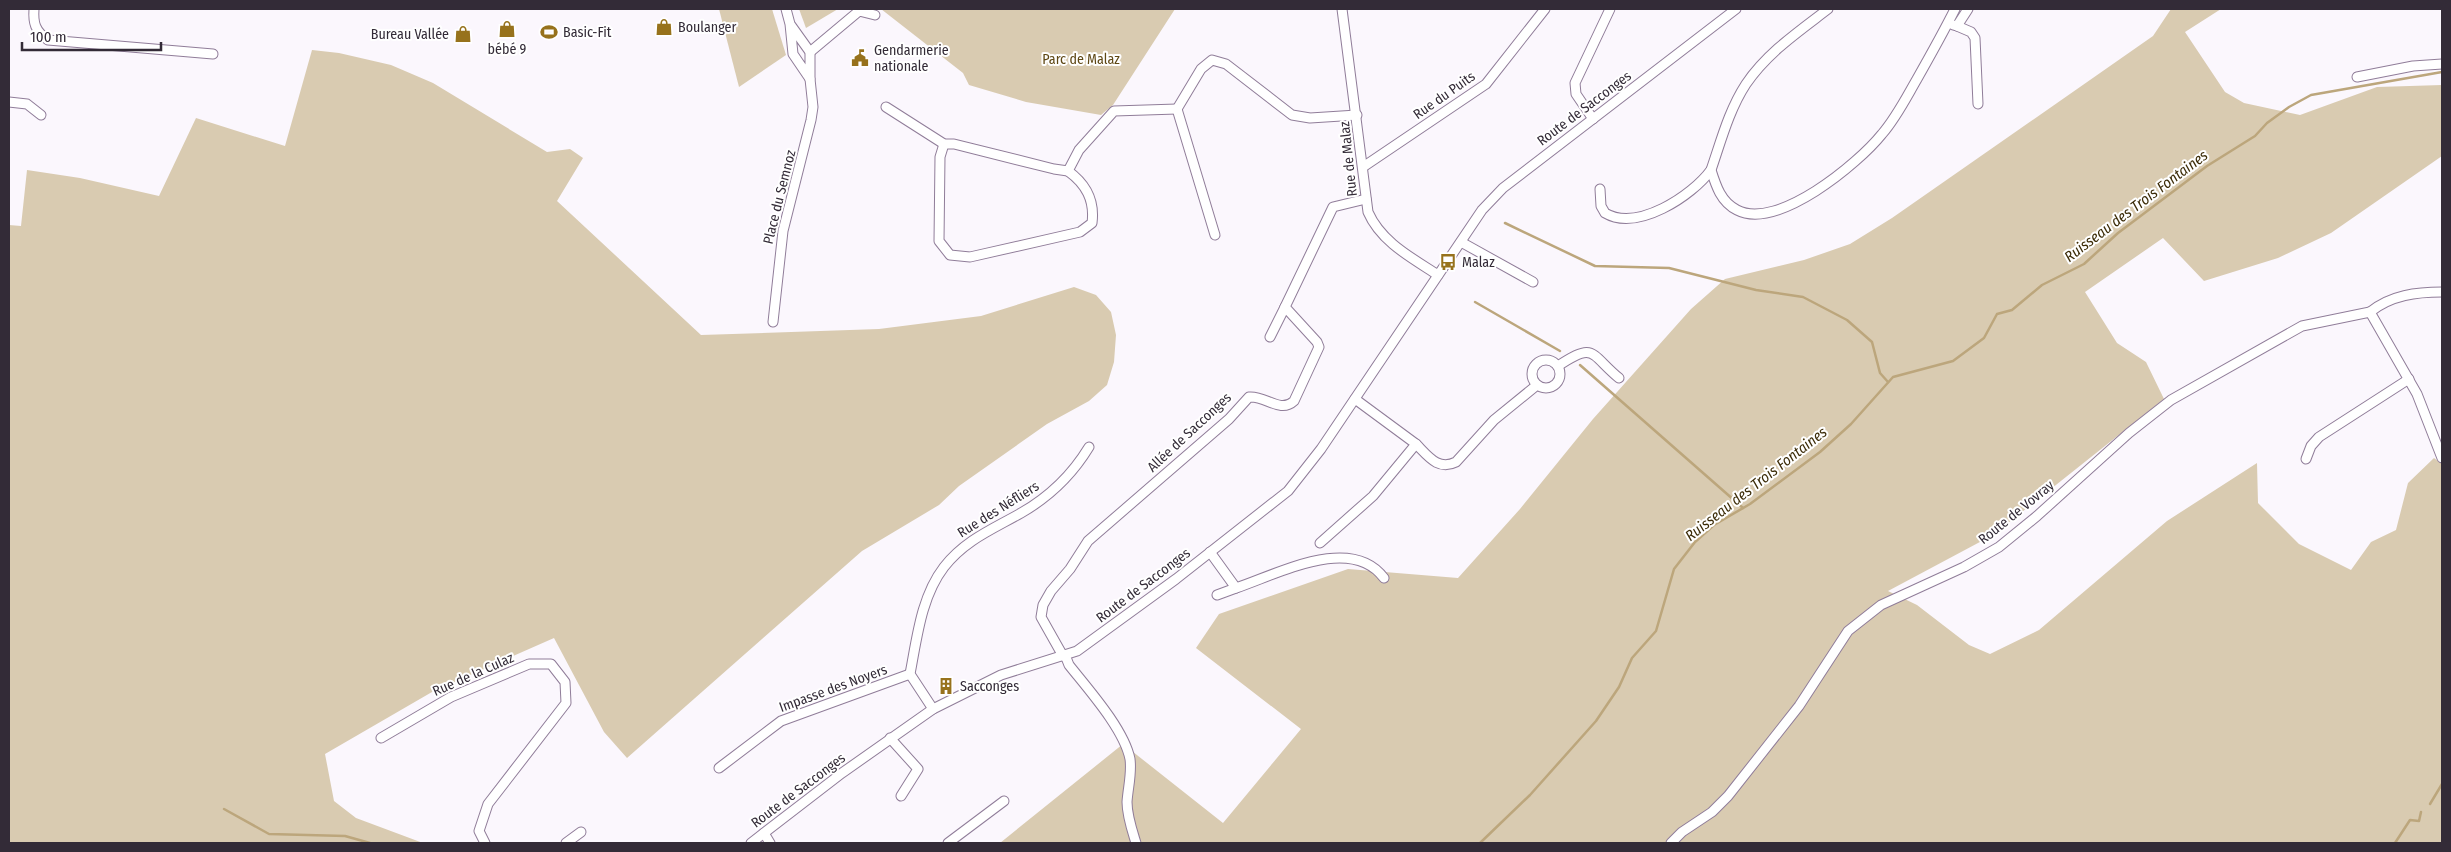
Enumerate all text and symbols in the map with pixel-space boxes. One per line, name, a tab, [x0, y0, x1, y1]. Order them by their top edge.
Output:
shop icon: Boulanger	[654, 17, 674, 37]
shop icon: bébé 9	[497, 19, 517, 39]
place label: Boulanger	[678, 19, 736, 36]
scale bar	[22, 20, 161, 52]
sports icon: Basic-Fit	[539, 22, 559, 42]
shop icon: Bureau Vallée	[453, 24, 473, 44]
place label: Basic-Fit	[563, 24, 612, 41]
place label: Bureau Vallée	[371, 26, 449, 43]
text: 100 m	[30, 28, 67, 46]
place label: bébé 9	[488, 41, 527, 58]
place label: Gendarmerie nationale	[874, 42, 949, 75]
public building icon: Gendarmerie nationale	[850, 48, 870, 68]
park label: Parc de Malaz	[1042, 51, 1120, 68]
street label: Route de Sacconges	[1534, 67, 1635, 149]
street label: Rue du Puits	[1410, 68, 1479, 123]
street label: Rue de Malaz	[1336, 120, 1361, 197]
water label: Ruisseau des Trois Fontaines	[2061, 146, 2212, 266]
street label: Place du Semnoz	[760, 148, 800, 246]
bus stop icon: Malaz	[1438, 252, 1458, 272]
place label: Malaz	[1462, 254, 1495, 271]
street label: Allée de Sacconges	[1144, 389, 1235, 476]
water label: Ruisseau des Trois Fontaines	[1682, 423, 1831, 545]
street label: Route de Vovray	[1975, 476, 2058, 548]
street label: Rue des Néfliers	[954, 478, 1042, 541]
street label: Route de Sacconges	[1093, 544, 1194, 626]
street label: Rue de la Culaz	[430, 649, 517, 700]
street label: Impasse des Noyers	[777, 661, 890, 716]
building icon: Sacconges	[936, 676, 956, 696]
place label: Sacconges	[960, 678, 1019, 695]
street label: Route de Sacconges	[748, 749, 849, 831]

